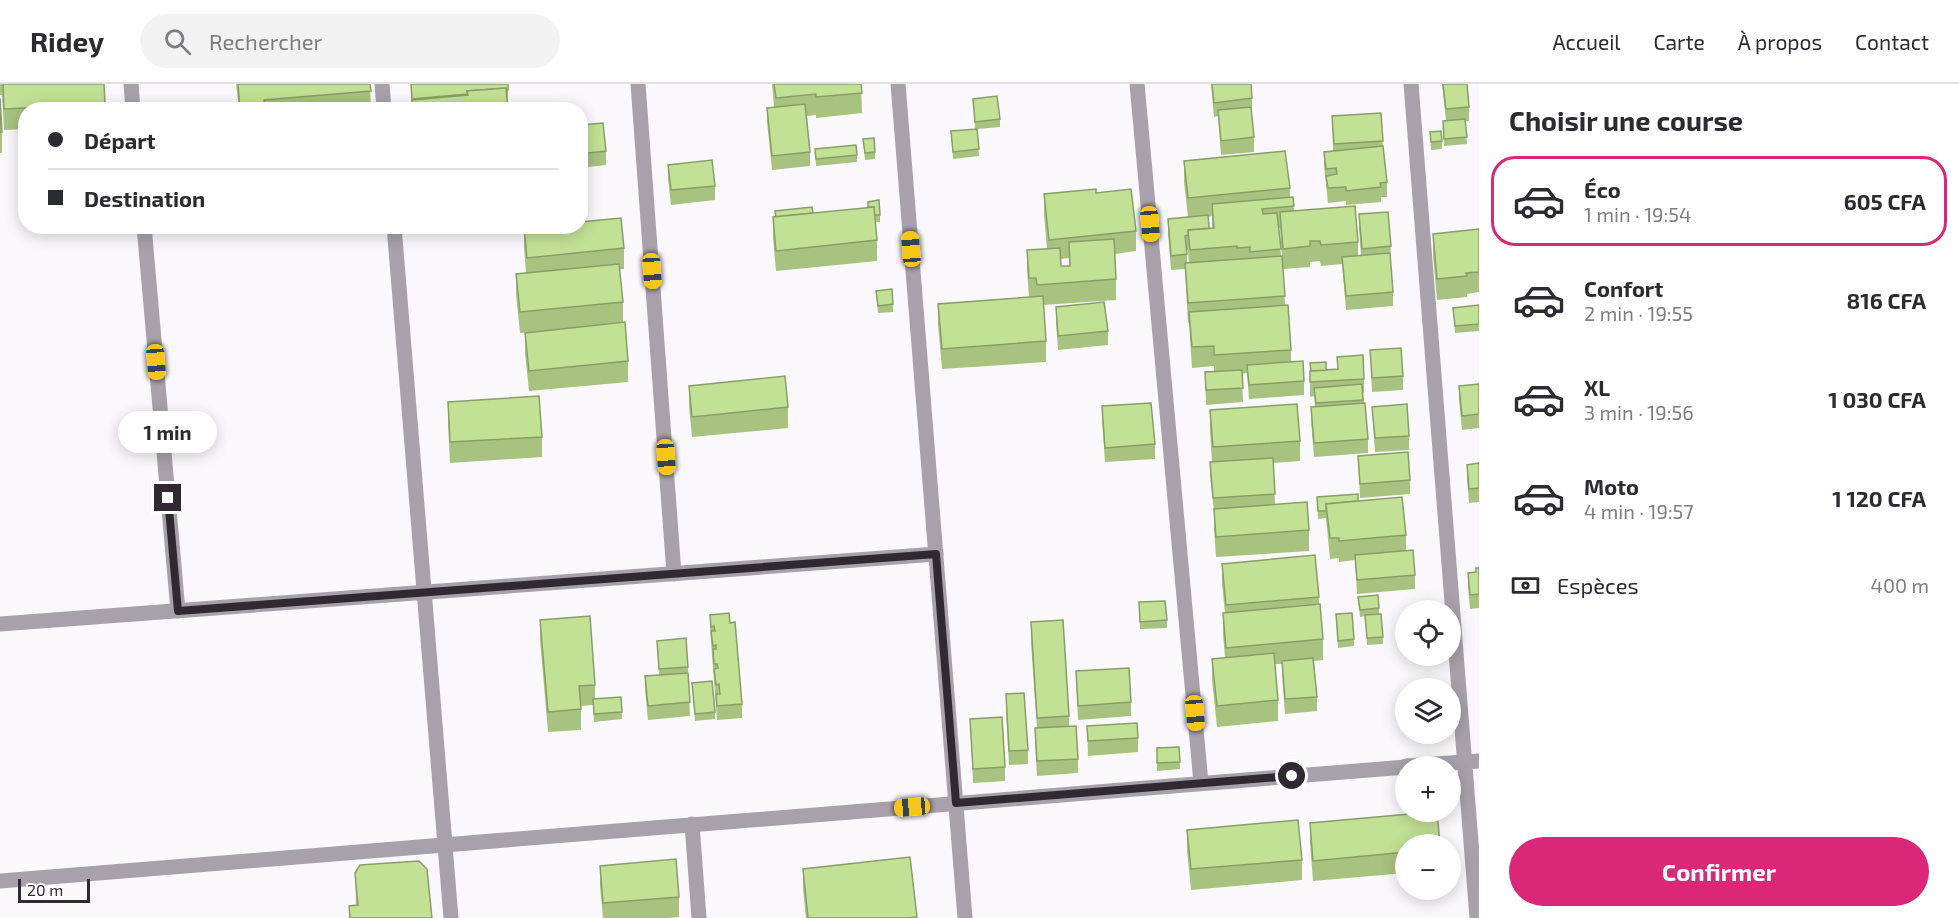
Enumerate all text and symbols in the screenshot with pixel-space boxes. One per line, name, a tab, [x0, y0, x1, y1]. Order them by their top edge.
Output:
search box	[140, 14, 560, 68]
text: Ridey	[30, 24, 104, 58]
icon: search	[161, 25, 194, 58]
text: Rechercher	[209, 28, 322, 54]
text: Accueil	[1552, 29, 1621, 54]
text: Carte	[1654, 29, 1705, 54]
text: À propos	[1738, 29, 1822, 54]
text: Contact	[1855, 29, 1929, 54]
text: Choisir une course	[1509, 104, 1743, 136]
text: Départ	[84, 127, 156, 153]
icon: car	[1512, 174, 1566, 228]
text: Éco	[1584, 176, 1621, 202]
text: Destination	[84, 185, 205, 211]
text: 605 CFA	[1844, 188, 1926, 214]
text: 1 min · 19:54	[1584, 202, 1691, 226]
car	[1139, 205, 1161, 243]
car	[900, 230, 922, 268]
car	[642, 252, 662, 290]
icon: car	[1512, 273, 1566, 327]
text: Confort	[1584, 275, 1663, 301]
text: 816 CFA	[1847, 287, 1926, 313]
text: 2 min · 19:55	[1584, 301, 1693, 325]
car	[145, 343, 167, 381]
icon: car	[1512, 372, 1566, 426]
text: XL	[1584, 374, 1610, 400]
text: 1 030 CFA	[1828, 386, 1926, 412]
text: 3 min · 19:56	[1584, 400, 1694, 424]
callout: 1 min	[118, 411, 218, 453]
text: 1 min	[143, 420, 192, 444]
car	[656, 438, 676, 476]
icon: car	[1512, 471, 1566, 525]
text: Moto	[1584, 473, 1639, 499]
route end	[154, 484, 181, 511]
text: 1 120 CFA	[1832, 485, 1926, 511]
text: 4 min · 19:57	[1584, 499, 1694, 523]
icon: cash	[1509, 569, 1542, 602]
text: Espèces	[1557, 572, 1639, 598]
text: 400 m	[1871, 573, 1929, 597]
map controls	[1395, 600, 1461, 900]
button: locate	[1395, 600, 1461, 666]
button: layers	[1395, 678, 1461, 744]
car	[1184, 694, 1206, 732]
button: +	[1395, 756, 1461, 822]
route start	[1278, 762, 1305, 789]
car	[893, 796, 931, 818]
button: −	[1395, 834, 1461, 900]
button: Confirmer	[1509, 837, 1929, 906]
scale bar	[18, 876, 90, 904]
text: 20 m	[27, 880, 63, 899]

